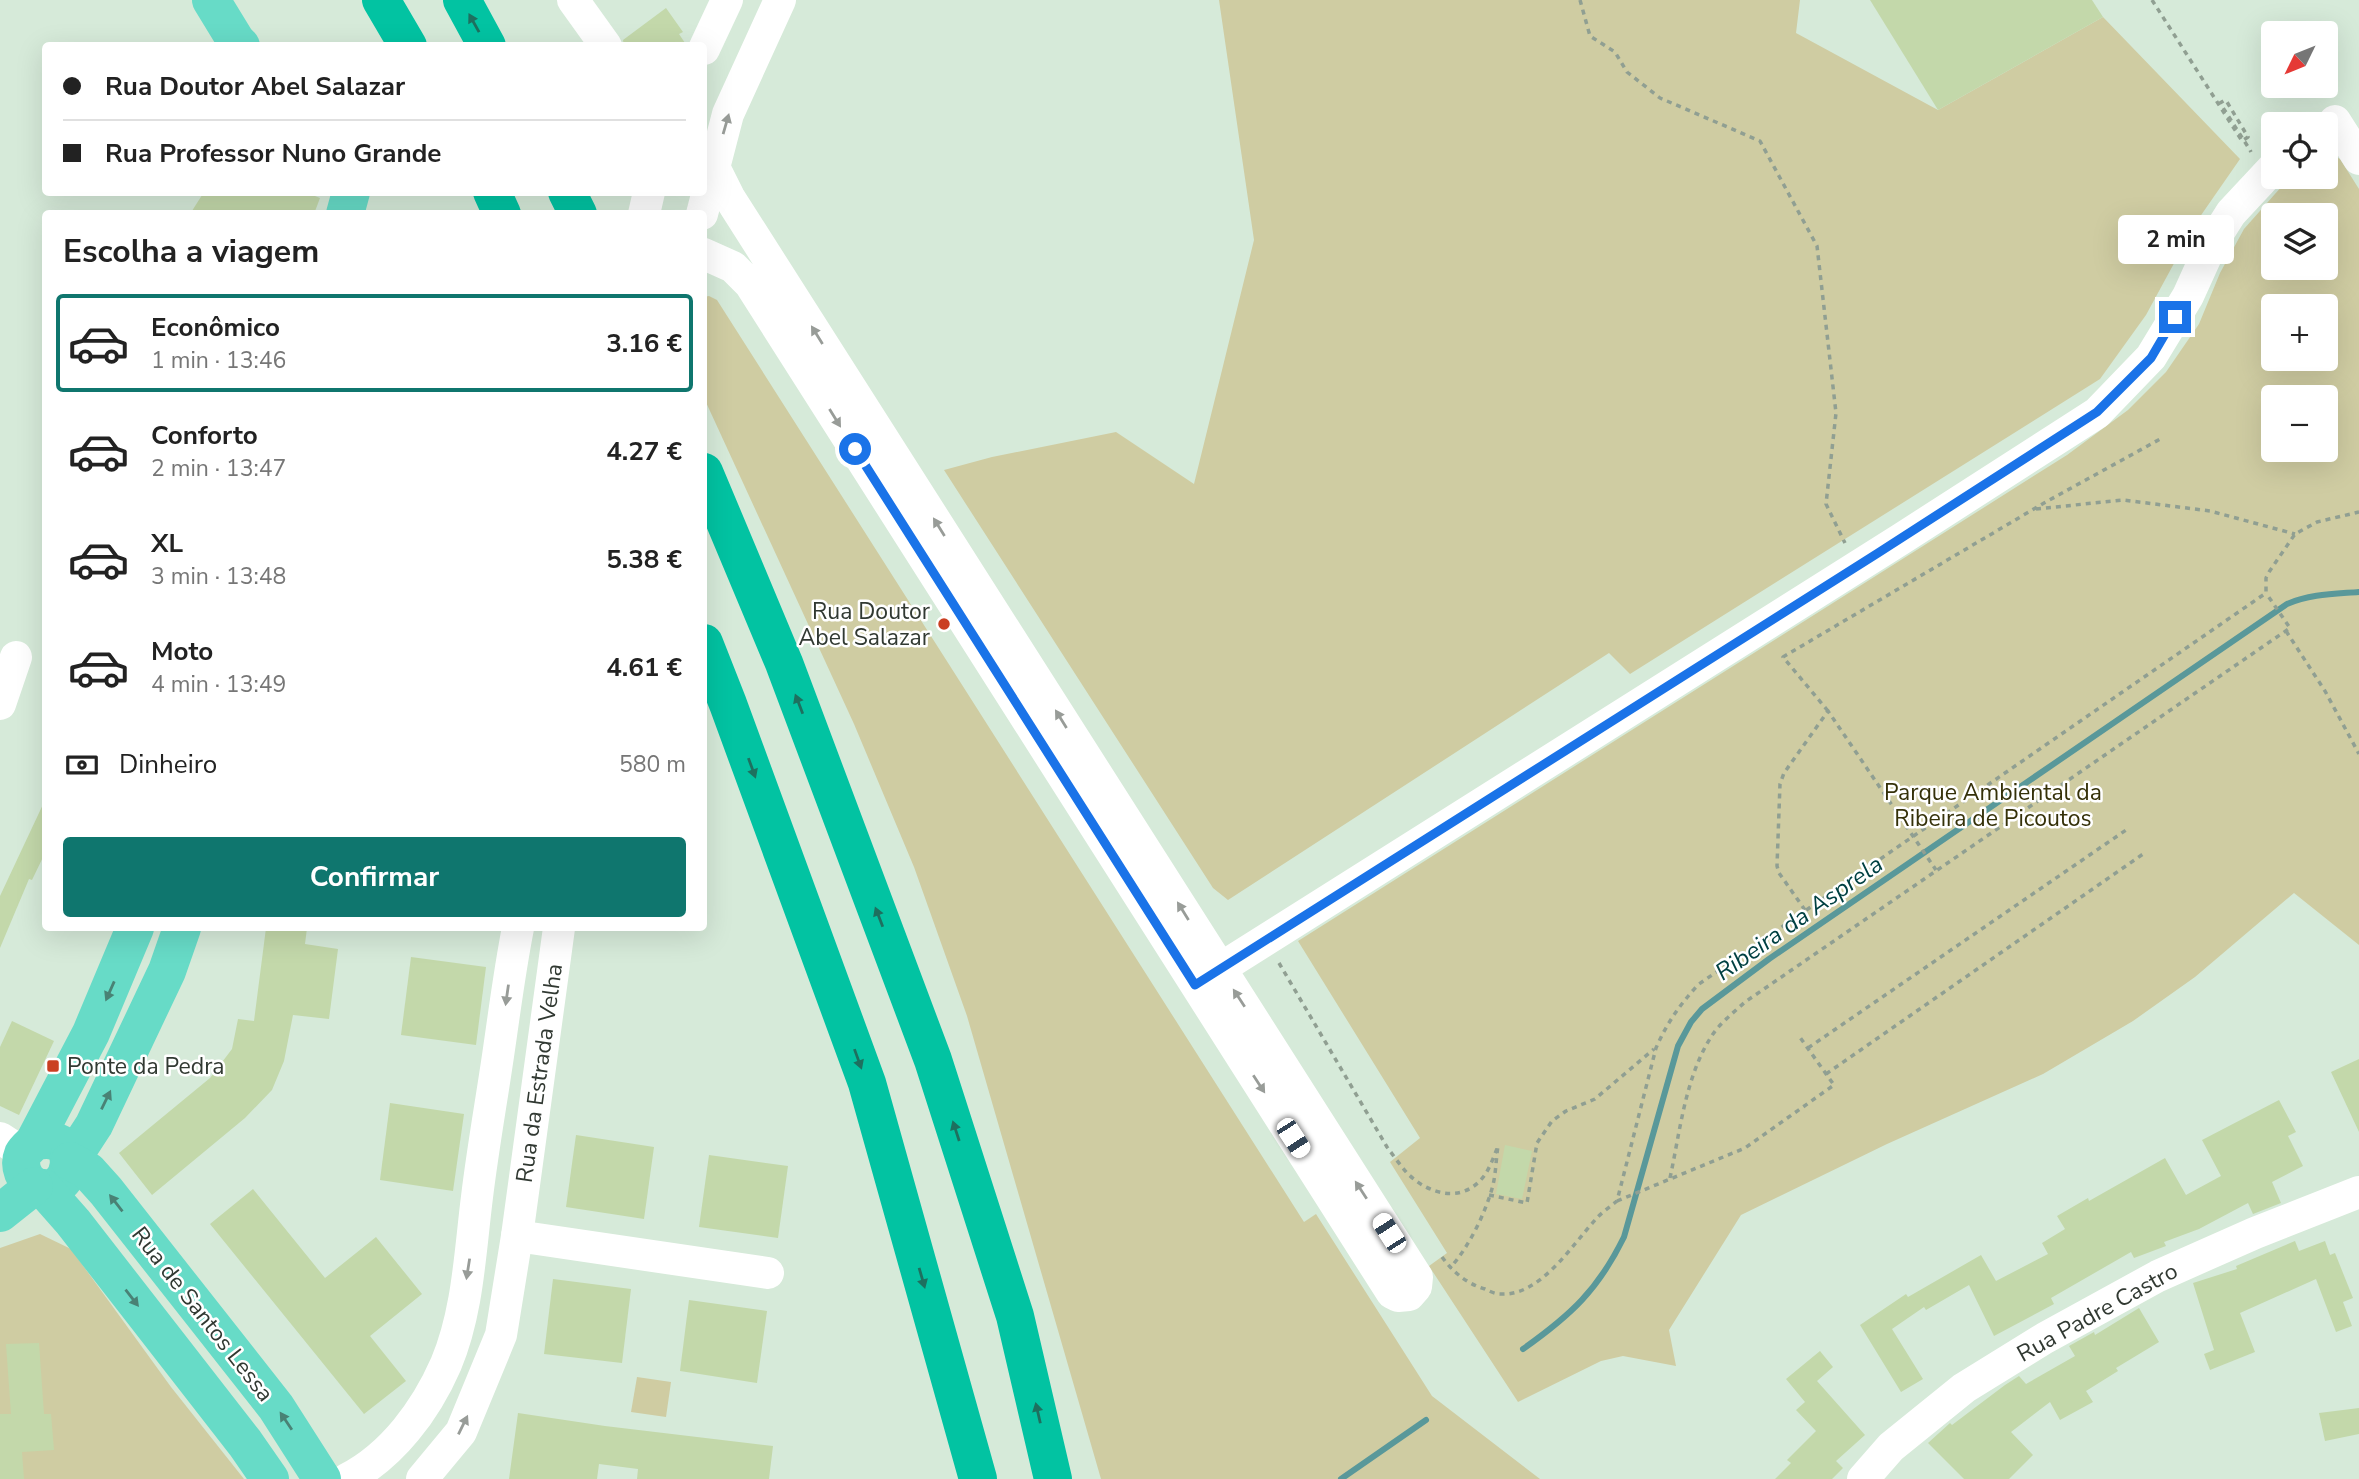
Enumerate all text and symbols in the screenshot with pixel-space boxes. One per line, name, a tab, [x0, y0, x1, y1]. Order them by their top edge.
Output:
one-way arrow	[468, 13, 480, 33]
north arrow	[2261, 21, 2338, 98]
map controls	[2261, 21, 2338, 462]
text: Rua Doutor Abel Salazar	[105, 69, 405, 104]
button: locate	[2261, 112, 2338, 189]
one-way arrow	[721, 113, 731, 134]
text: Rua Professor Nuno Grande	[105, 136, 441, 171]
button: layers	[2261, 203, 2338, 280]
callout: 2 min	[2117, 216, 2233, 264]
text: 2 min	[2146, 224, 2206, 255]
text: Escolha a viagem	[63, 230, 319, 273]
button: +	[2261, 294, 2338, 371]
route end	[2159, 301, 2191, 333]
text: Econômico	[151, 310, 280, 345]
icon: car	[67, 312, 130, 375]
one-way arrow	[811, 325, 824, 345]
text: 3.16 €	[606, 326, 682, 361]
text: 1 min · 13:46	[151, 345, 286, 376]
button: −	[2261, 385, 2338, 462]
one-way arrow	[829, 409, 842, 428]
text: Conforto	[151, 418, 258, 453]
icon: car	[67, 420, 130, 483]
route start	[839, 433, 871, 465]
text: 4.27 €	[606, 434, 682, 469]
text: 2 min · 13:47	[151, 453, 286, 484]
one-way arrow	[933, 517, 946, 537]
text: XL	[151, 526, 183, 561]
icon: car	[67, 528, 130, 591]
text: 5.38 €	[606, 542, 682, 577]
text: 3 min · 13:48	[151, 561, 286, 592]
place label: Rua Doutor Abel Salazar	[799, 596, 931, 653]
marker: Rua Doutor Abel Salazar	[936, 616, 952, 632]
text: Moto	[151, 634, 213, 669]
icon: car	[67, 636, 130, 699]
text: 4.61 €	[606, 650, 682, 685]
text: 4 min · 13:49	[151, 669, 286, 700]
one-way arrow	[793, 693, 804, 714]
one-way arrow	[1055, 709, 1068, 729]
icon: cash	[63, 746, 101, 784]
text: Dinheiro	[119, 747, 217, 782]
text: 580 m	[619, 749, 686, 780]
one-way arrow	[747, 757, 758, 778]
park label: Parque Ambiental da Ribeira de Picoutos	[1884, 777, 2102, 834]
button: Confirmar	[63, 837, 686, 917]
water label: Ribeira da Asprela	[1709, 848, 1889, 988]
one-way arrow	[1177, 901, 1190, 921]
one-way arrow	[874, 906, 885, 927]
street label: Rua da Estrada Velha	[509, 962, 570, 1185]
one-way arrow	[104, 981, 116, 1001]
one-way arrow	[501, 984, 512, 1006]
one-way arrow	[1233, 989, 1246, 1008]
one-way arrow	[853, 1049, 864, 1070]
place label: Ponte da Pedra	[67, 1051, 225, 1082]
marker: Ponte da Pedra	[45, 1058, 61, 1074]
one-way arrow	[1252, 1074, 1265, 1093]
one-way arrow	[100, 1090, 111, 1110]
car	[1273, 1115, 1314, 1161]
one-way arrow	[951, 1120, 961, 1141]
one-way arrow	[1355, 1180, 1368, 1200]
one-way arrow	[108, 1195, 123, 1213]
car	[1369, 1210, 1410, 1256]
street label: Rua de Santos Lessa	[125, 1220, 281, 1408]
street label: Rua Padre Castro	[2011, 1255, 2183, 1369]
one-way arrow	[462, 1258, 473, 1280]
one-way arrow	[917, 1267, 927, 1288]
one-way arrow	[125, 1288, 140, 1306]
one-way arrow	[1032, 1401, 1043, 1423]
one-way arrow	[279, 1412, 293, 1430]
one-way arrow	[457, 1415, 469, 1435]

